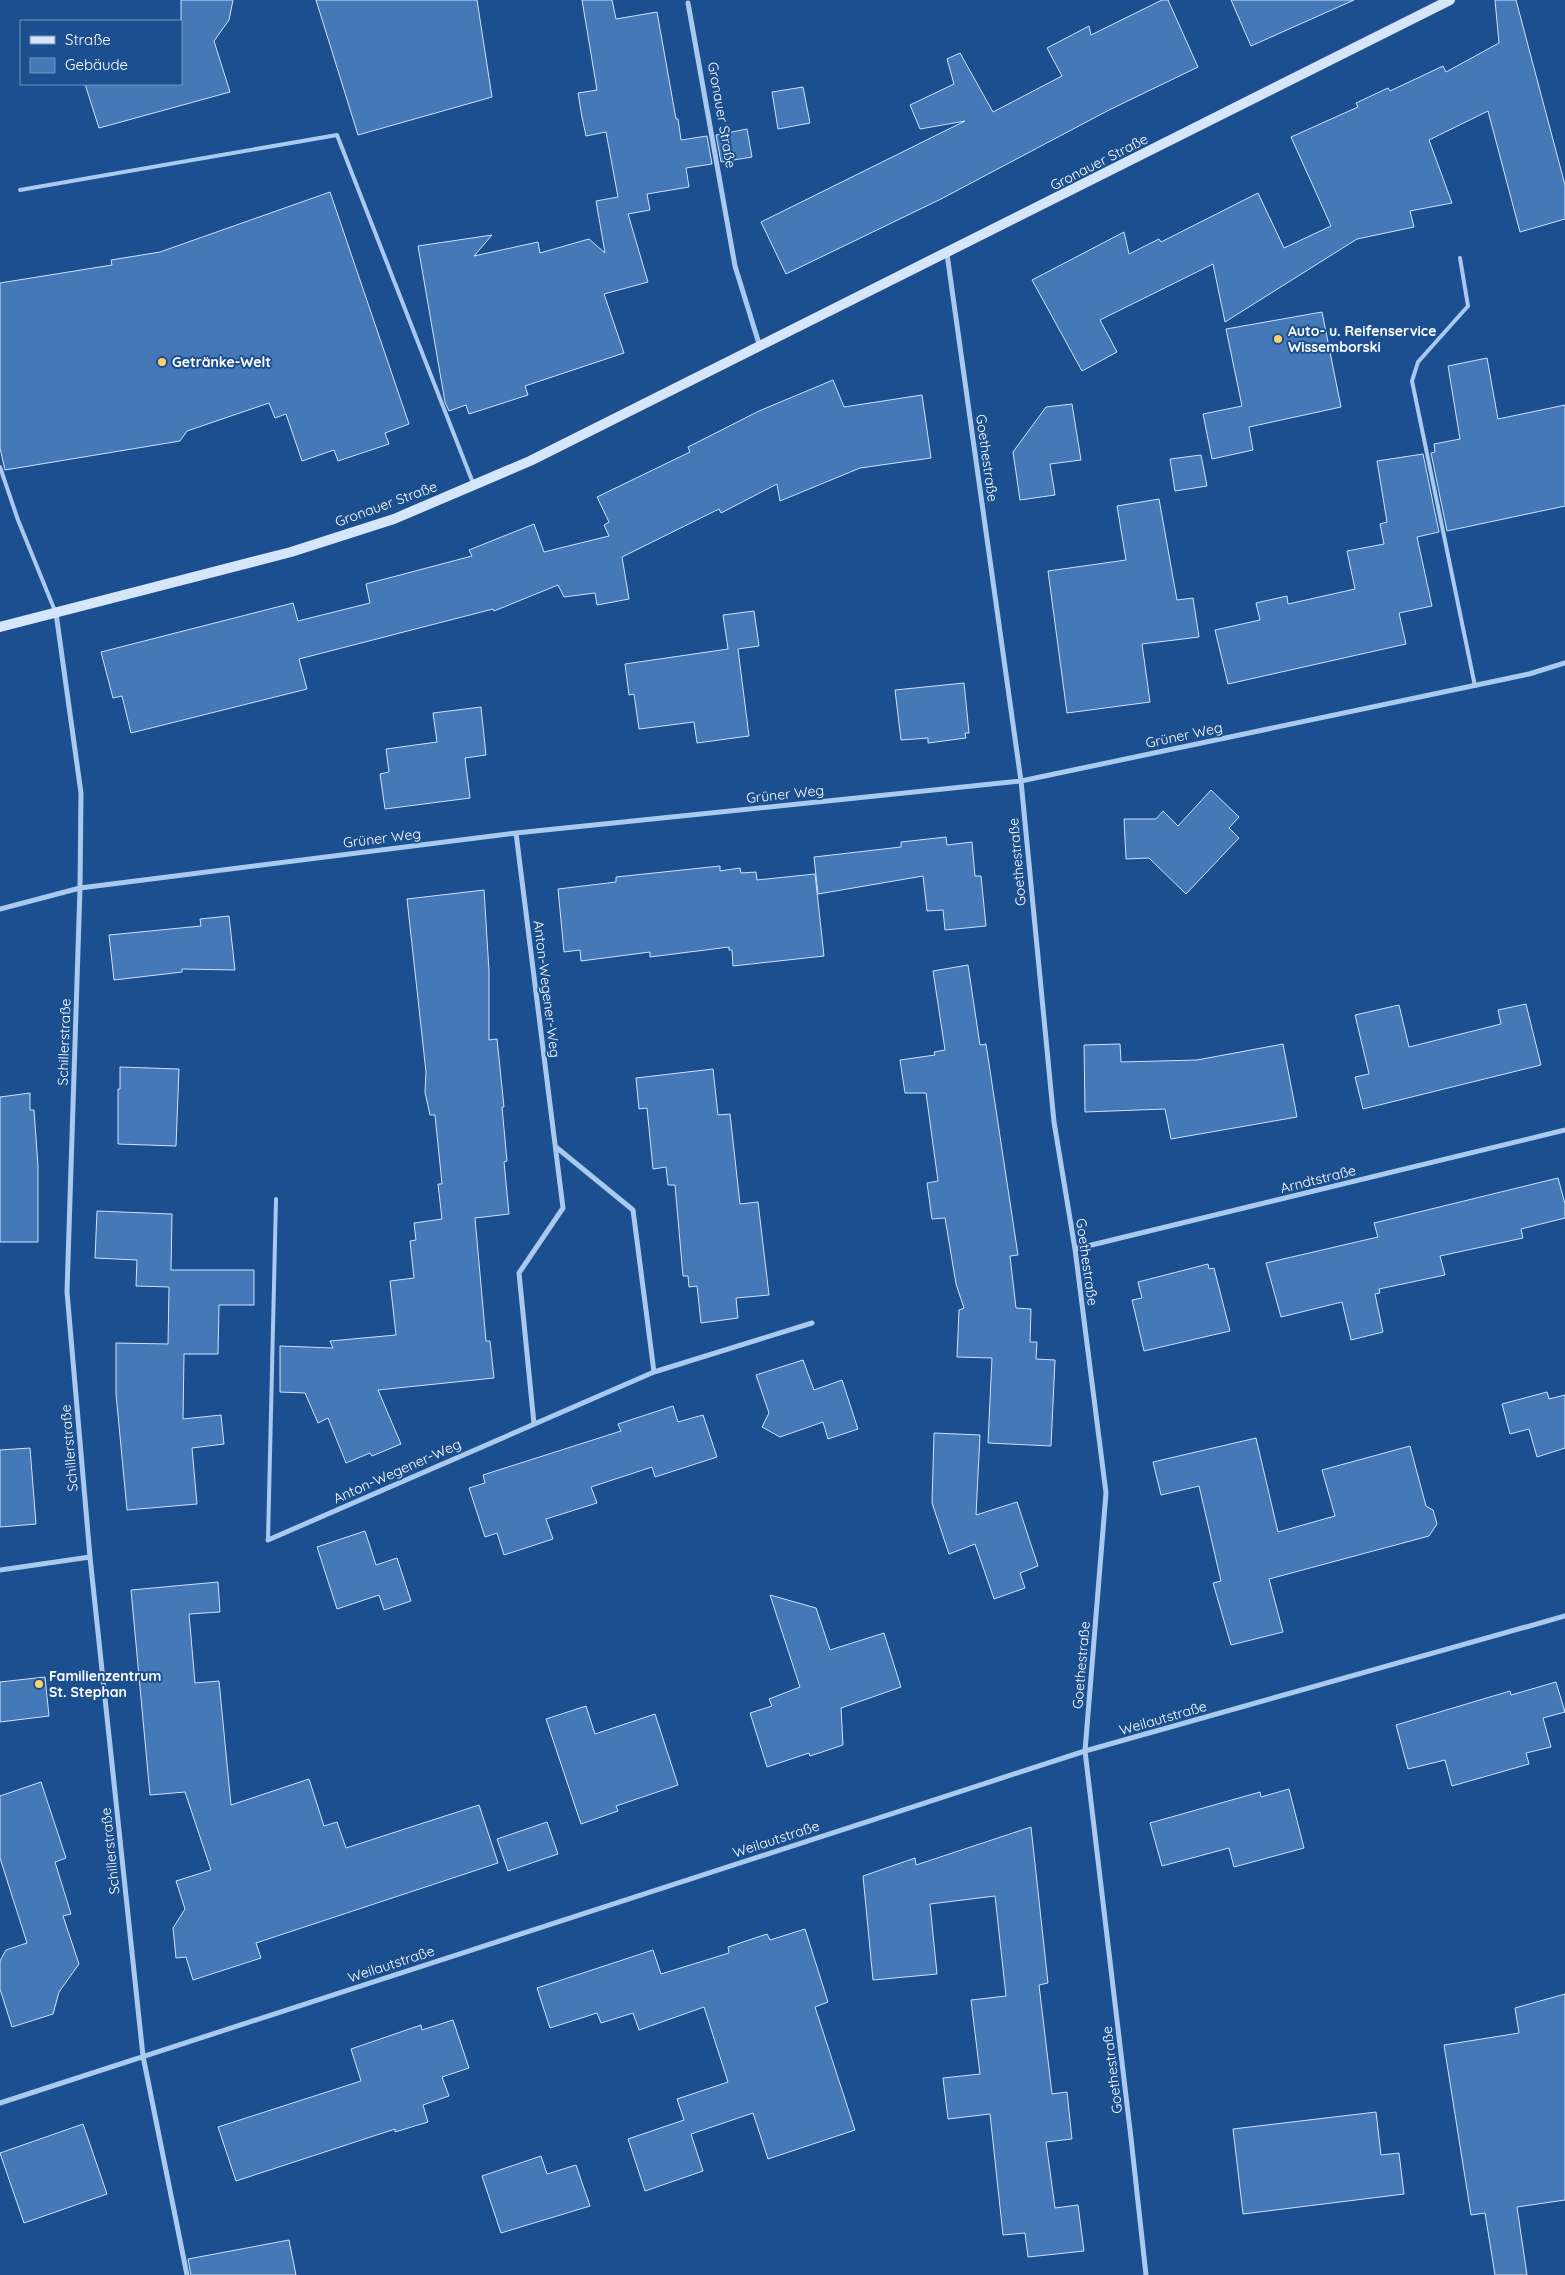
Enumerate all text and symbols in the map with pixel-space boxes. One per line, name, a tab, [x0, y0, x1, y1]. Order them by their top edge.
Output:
legend	[20, 20, 182, 85]
text: Straße	[65, 30, 111, 49]
text: Gebäude	[65, 55, 128, 74]
street label: Gronauer Straße	[704, 60, 740, 170]
street label: Gronauer Straße	[1047, 130, 1151, 194]
place label: Auto- u. Reifenservice Wissemborski	[1288, 322, 1436, 356]
marker: Auto- u. Reifenservice Wissemborski	[1272, 333, 1284, 345]
place label: Getränke-Welt	[172, 353, 271, 371]
marker: Getränke-Welt	[156, 356, 168, 368]
street label: Goethestraße	[972, 413, 1002, 503]
street label: Gronauer Straße	[332, 477, 440, 531]
street label: Grüner Weg	[1144, 718, 1224, 752]
street label: Grüner Weg	[745, 781, 825, 807]
street label: Goethestraße	[1004, 817, 1030, 907]
street label: Grüner Weg	[342, 824, 422, 852]
street label: Anton-Wegener-Weg	[530, 919, 564, 1059]
street label: Schillerstraße	[53, 998, 75, 1086]
street label: Arndtstraße	[1278, 1161, 1358, 1197]
street label: Goethestraße	[1072, 1217, 1102, 1307]
street label: Schillerstraße	[56, 1404, 82, 1492]
street label: Anton-Wegener-Weg	[330, 1435, 464, 1507]
street label: Goethestraße	[1068, 1620, 1094, 1710]
place label: Familienzentrum St. Stephan	[49, 1667, 161, 1701]
marker: Familienzentrum St. Stephan	[33, 1678, 45, 1690]
street label: Weilautstraße	[1117, 1697, 1209, 1739]
street label: Schillerstraße	[96, 1807, 124, 1895]
street label: Weilautstraße	[730, 1816, 822, 1861]
street label: Weilautstraße	[345, 1941, 437, 1986]
street label: Goethestraße	[1098, 2025, 1126, 2115]

